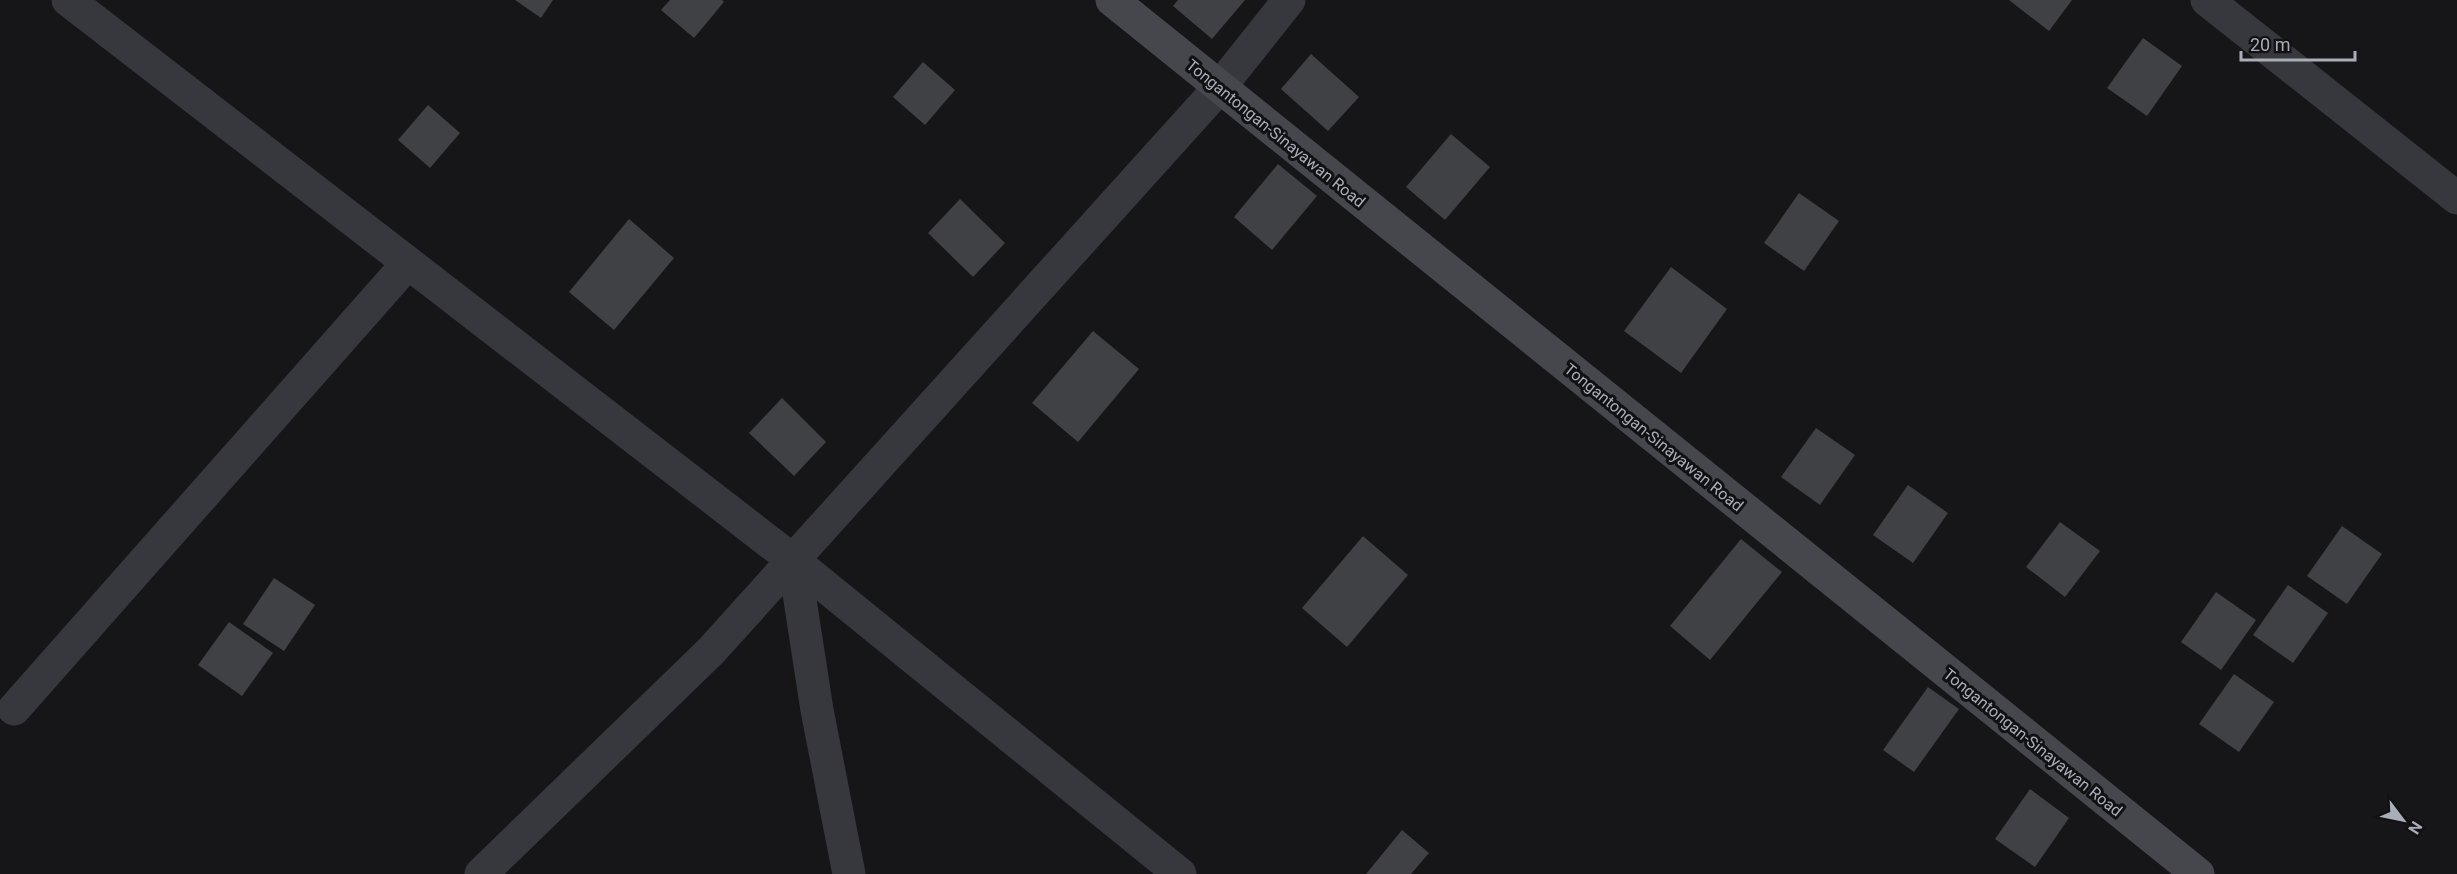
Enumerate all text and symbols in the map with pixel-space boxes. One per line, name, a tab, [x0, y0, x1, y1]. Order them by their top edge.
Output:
scale bar	[2241, 24, 2355, 62]
text: 20 m	[2250, 34, 2290, 55]
street label: Tongantongan-Sinayawan Road	[1182, 55, 1369, 211]
street label: Tongantongan-Sinayawan Road	[1560, 359, 1747, 515]
street label: Tongantongan-Sinayawan Road	[1939, 664, 2126, 820]
north arrow	[2373, 790, 2433, 850]
text: N	[2404, 818, 2426, 838]

